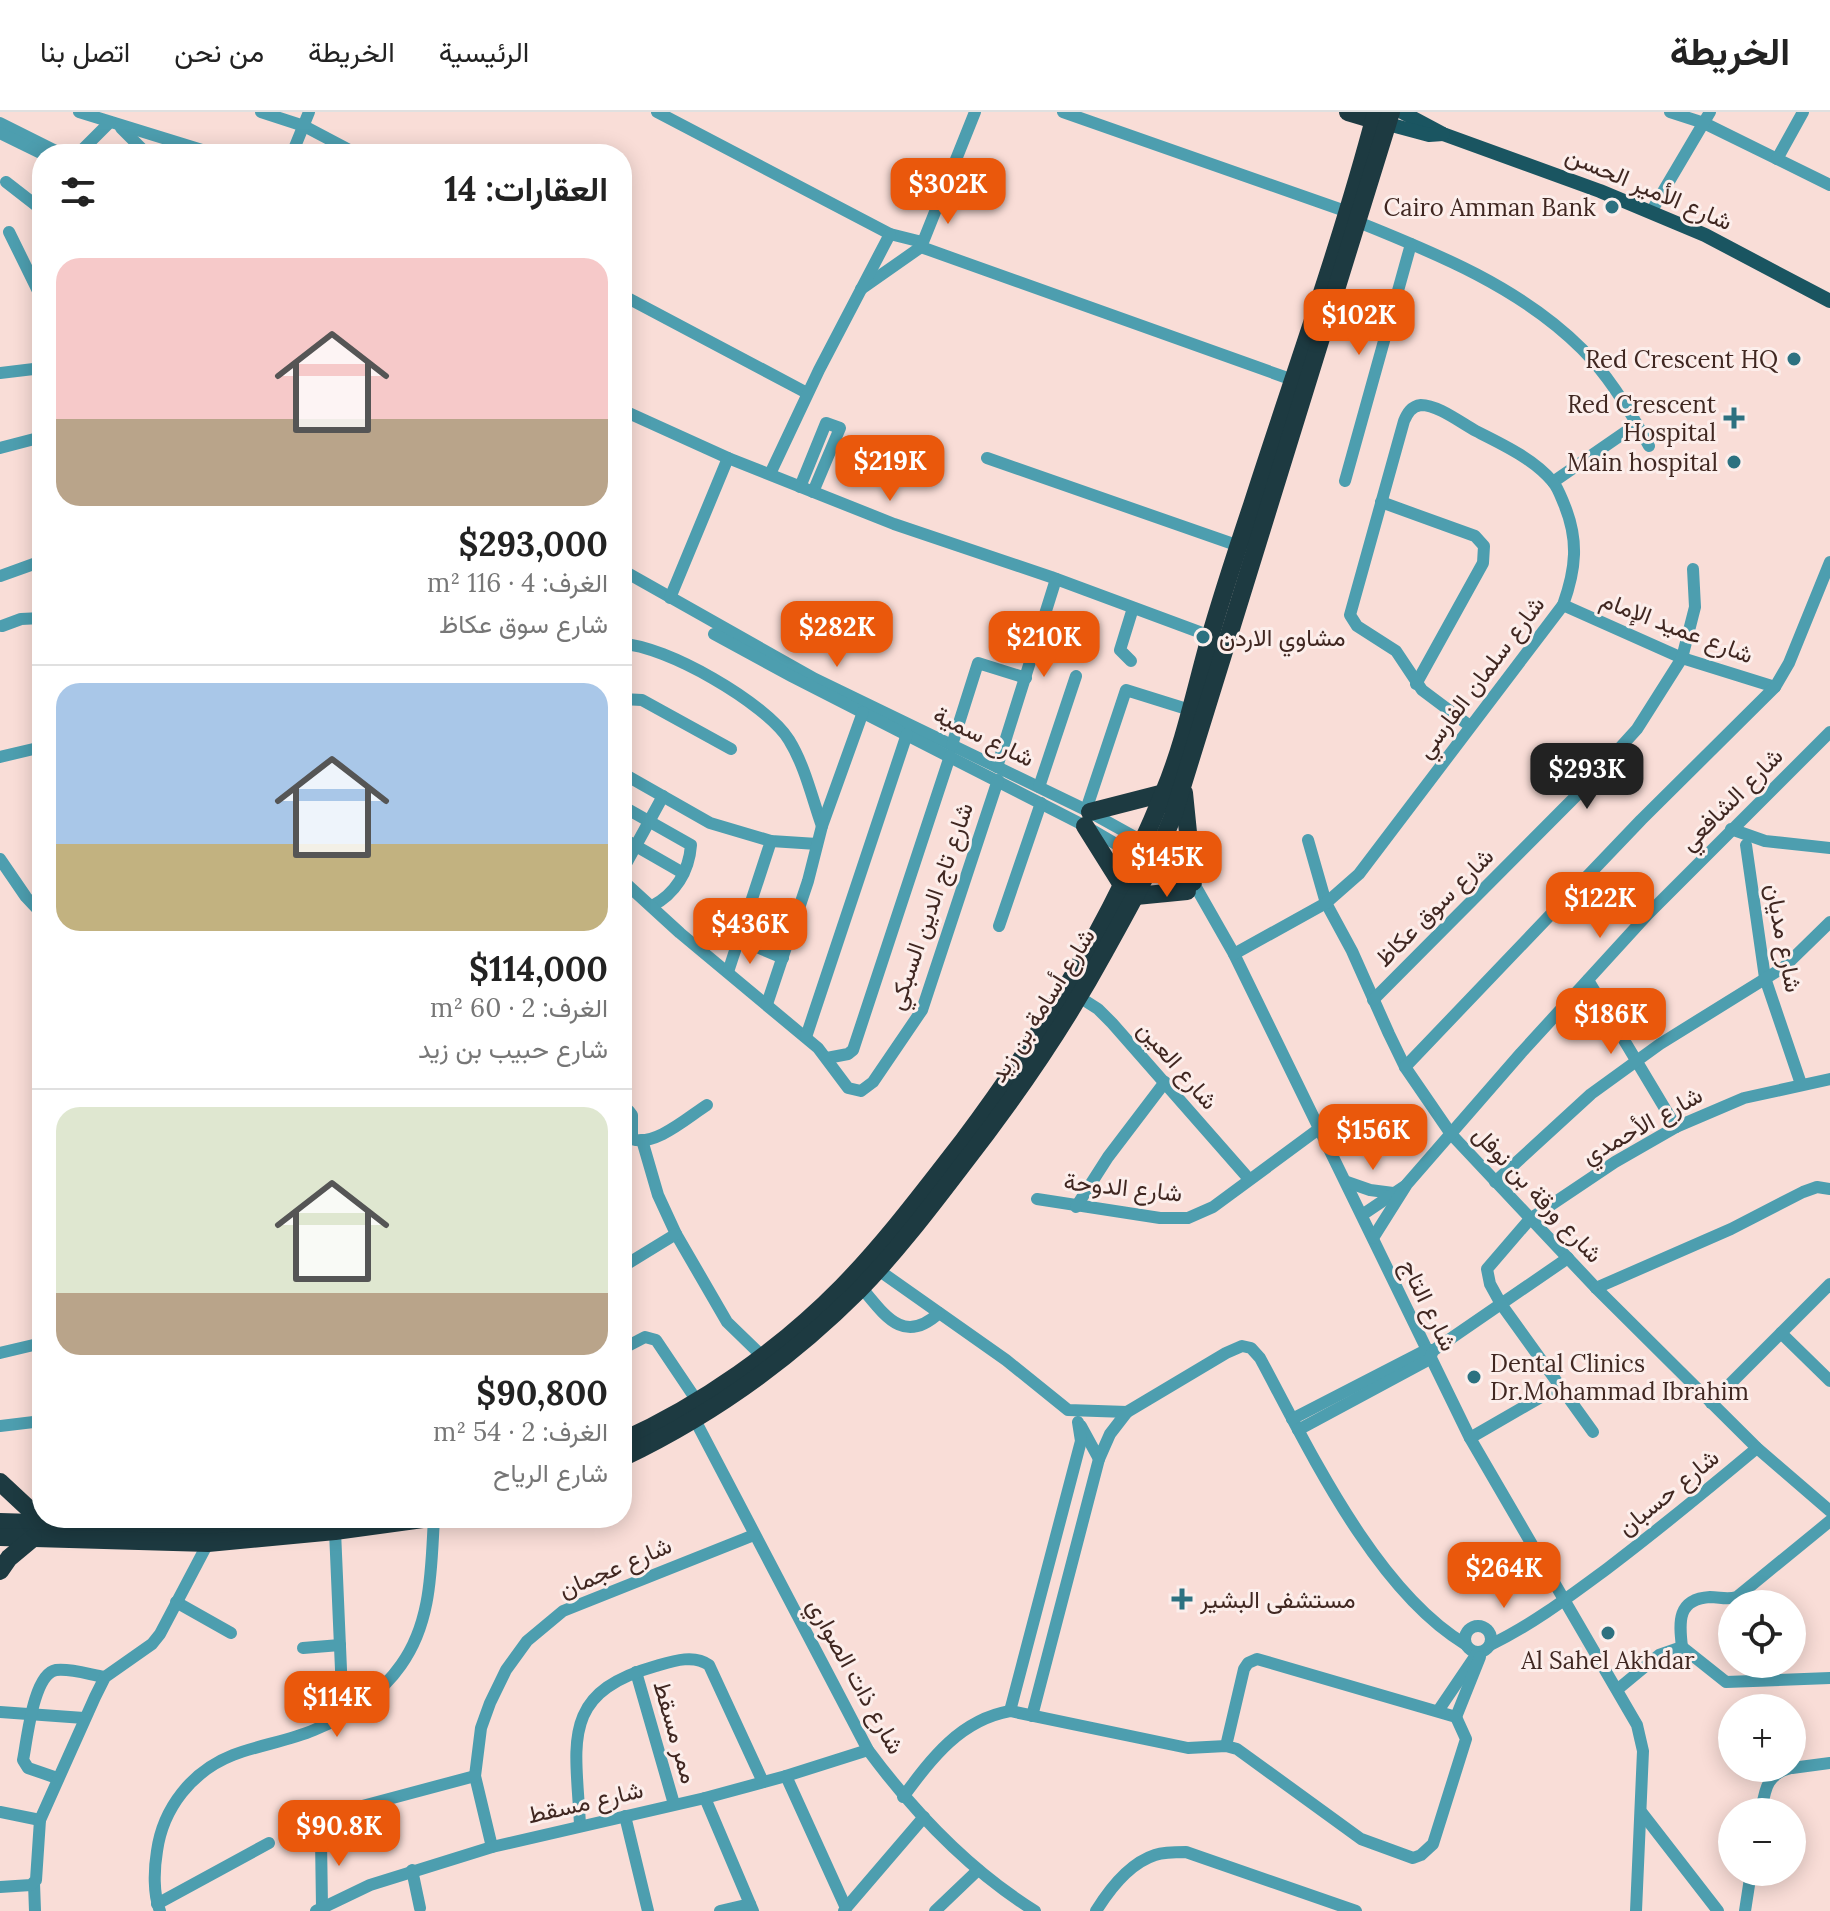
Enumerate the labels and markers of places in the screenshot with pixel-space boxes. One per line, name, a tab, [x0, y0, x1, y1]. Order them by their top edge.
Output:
pin: $302K	[892, 158, 1004, 226]
place label: Cairo Amman Bank	[1384, 192, 1596, 223]
marker: Cairo Amman Bank	[1603, 198, 1621, 216]
pin: $102K	[1303, 289, 1415, 357]
place label: Red Crescent HQ	[1585, 344, 1778, 375]
marker: Red Crescent HQ	[1785, 350, 1803, 368]
place label: Red Crescent Hospital	[1567, 389, 1717, 448]
marker: Red Crescent Hospital	[1723, 407, 1745, 429]
pin: $219K	[834, 435, 946, 503]
place label: Main hospital	[1567, 447, 1718, 478]
marker: Main hospital	[1725, 453, 1743, 471]
pin: $282K	[781, 601, 893, 669]
pin: $210K	[988, 611, 1100, 679]
place label: مشاوي الاردن	[1219, 622, 1346, 657]
marker: مشاوي الاردن	[1194, 628, 1212, 646]
pin: $293K	[1531, 743, 1643, 811]
pin: $145K	[1111, 831, 1223, 899]
pin: $122K	[1544, 872, 1656, 940]
pin: $436K	[694, 898, 806, 966]
pin: $186K	[1555, 988, 1667, 1056]
pin: $156K	[1317, 1104, 1429, 1172]
place label: Dental Clinics Dr.Mohammad Ibrahim	[1490, 1348, 1749, 1407]
marker: Dental Clinics Dr.Mohammad Ibrahim	[1465, 1368, 1483, 1386]
pin: $264K	[1448, 1542, 1560, 1610]
place label: مستشفى البشير	[1199, 1584, 1356, 1615]
marker: مستشفى البشير	[1171, 1588, 1193, 1610]
marker: Al Sahel Akhdar	[1599, 1624, 1617, 1642]
place label: Al Sahel Akhdar	[1520, 1645, 1695, 1676]
pin: $114K	[281, 1671, 393, 1739]
pin: $90.8K	[274, 1800, 404, 1868]

